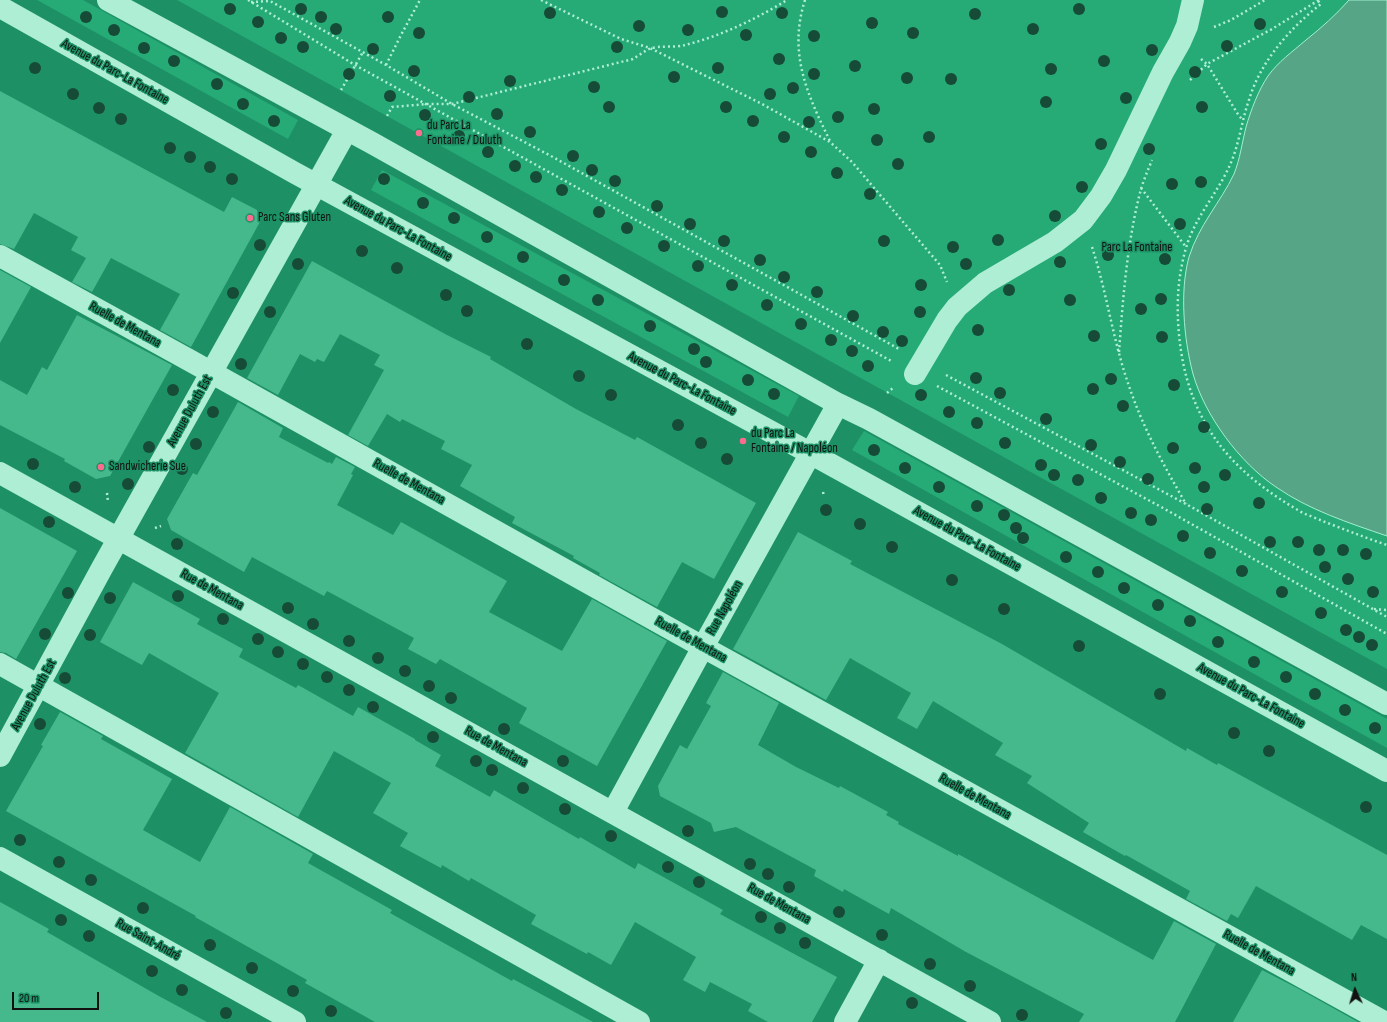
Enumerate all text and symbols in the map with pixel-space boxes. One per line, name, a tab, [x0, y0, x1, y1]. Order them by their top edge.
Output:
street label: Avenue du Parc-La Fontaine	[59, 36, 171, 108]
place label: du Parc La Fontaine / Duluth	[427, 118, 502, 149]
marker: du Parc La Fontaine / Duluth	[414, 128, 424, 138]
street label: Avenue du Parc-La Fontaine	[342, 193, 454, 265]
place label: Parc Sans Gluten	[258, 210, 331, 226]
marker: Parc Sans Gluten	[245, 213, 255, 223]
park label: Parc La Fontaine	[1102, 240, 1172, 256]
street label: Ruelle de Mentana	[86, 299, 164, 351]
street label: Avenue du Parc-La Fontaine	[625, 349, 739, 419]
street label: Avenue Duluth Est	[164, 373, 216, 449]
place label: du Parc La Fontaine / Napoléon	[751, 426, 838, 457]
marker: du Parc La Fontaine / Napoléon	[738, 436, 748, 446]
street label: Ruelle de Mentana	[370, 456, 448, 508]
place label: Sandwicherie Sue	[109, 459, 186, 475]
marker: Sandwicherie Sue	[96, 462, 106, 472]
street label: Avenue du Parc-La Fontaine	[911, 503, 1023, 575]
street label: Rue de Mentana	[178, 566, 246, 614]
street label: Rue Napoléon	[704, 578, 746, 638]
street label: Ruelle de Mentana	[652, 614, 730, 666]
street label: Avenue Duluth Est	[8, 657, 60, 733]
street label: Avenue du Parc-La Fontaine	[1195, 660, 1307, 732]
street label: Rue de Mentana	[462, 723, 530, 771]
street label: Ruelle de Mentana	[936, 771, 1014, 823]
street label: Rue de Mentana	[745, 880, 813, 928]
street label: Rue Saint-André	[113, 916, 183, 964]
street label: Ruelle de Mentana	[1220, 927, 1298, 979]
north arrow	[1335, 970, 1375, 1010]
text: N	[1351, 971, 1358, 984]
scale bar	[14, 984, 101, 1010]
text: 20 m	[19, 991, 39, 1006]

